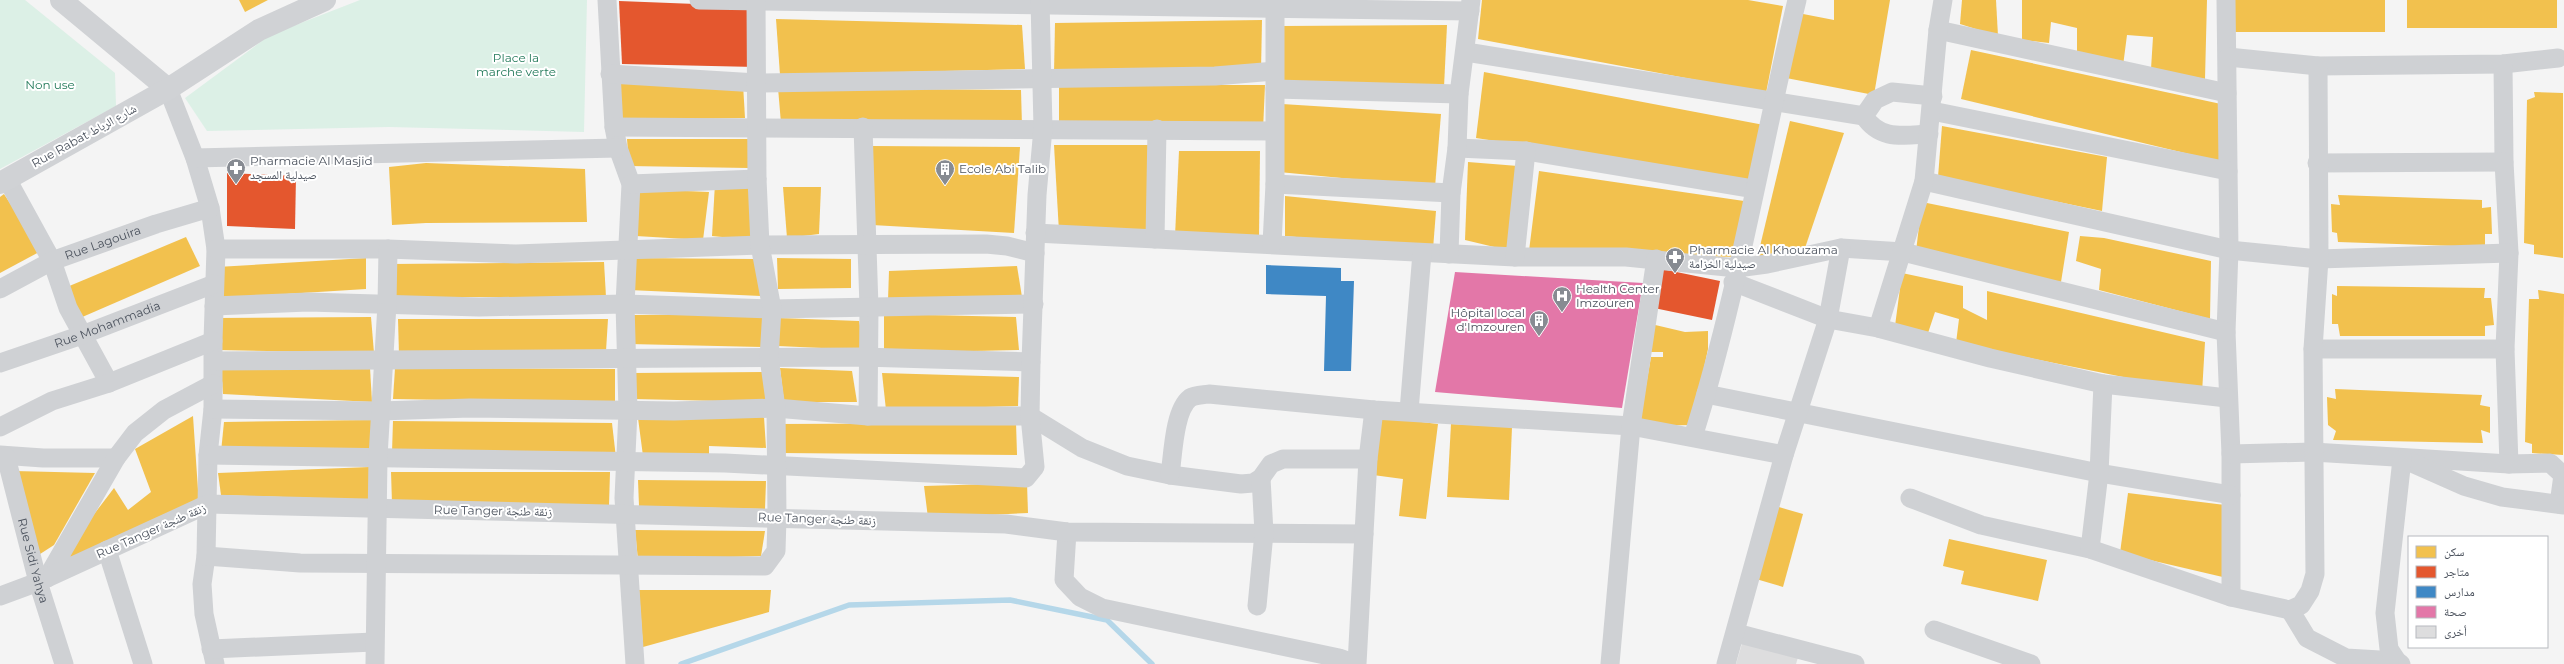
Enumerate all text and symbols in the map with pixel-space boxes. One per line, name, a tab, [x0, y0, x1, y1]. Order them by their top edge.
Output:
park label: Place la marche verte	[476, 50, 556, 79]
park label: Non use	[25, 77, 75, 92]
street label: Rue Rabat شارع الرباط	[29, 100, 139, 172]
place label: Pharmacie Al Masjid صيدلية المسجد	[250, 153, 373, 182]
pharmacy icon: Pharmacie Al Masjid صيدلية المسجد	[225, 157, 247, 185]
building icon: Ecole Abi Talib	[934, 158, 956, 186]
place label: Ecole Abi Talib	[959, 161, 1046, 176]
street label: Rue Lagouira	[63, 222, 143, 263]
place label: Pharmacie Al Khouzama صيدلية الخزامة	[1689, 242, 1838, 271]
pharmacy icon: Pharmacie Al Khouzama صيدلية الخزامة	[1664, 246, 1686, 274]
place label: Health Center Imzouren	[1576, 281, 1660, 310]
hospital icon: Health Center Imzouren	[1551, 285, 1573, 313]
street label: Rue Mohammadia	[52, 297, 162, 351]
place label: Hôpital local d'Imzouren	[1451, 305, 1525, 334]
building icon: Hôpital local d'Imzouren	[1528, 309, 1550, 337]
street label: Rue Tanger زنقة طنجة	[94, 499, 208, 562]
street label: Rue Tanger زنقة طنجة	[434, 502, 553, 519]
street label: Rue Tanger زنقة طنجة	[758, 509, 877, 528]
street label: Rue Sidi Yahya	[15, 516, 52, 605]
legend	[2408, 536, 2548, 648]
text: سكن	[2444, 544, 2465, 559]
text: متاجر	[2443, 564, 2469, 579]
text: مدارس	[2444, 584, 2475, 599]
text: صحة	[2444, 604, 2467, 619]
text: أخرى	[2444, 624, 2467, 639]

